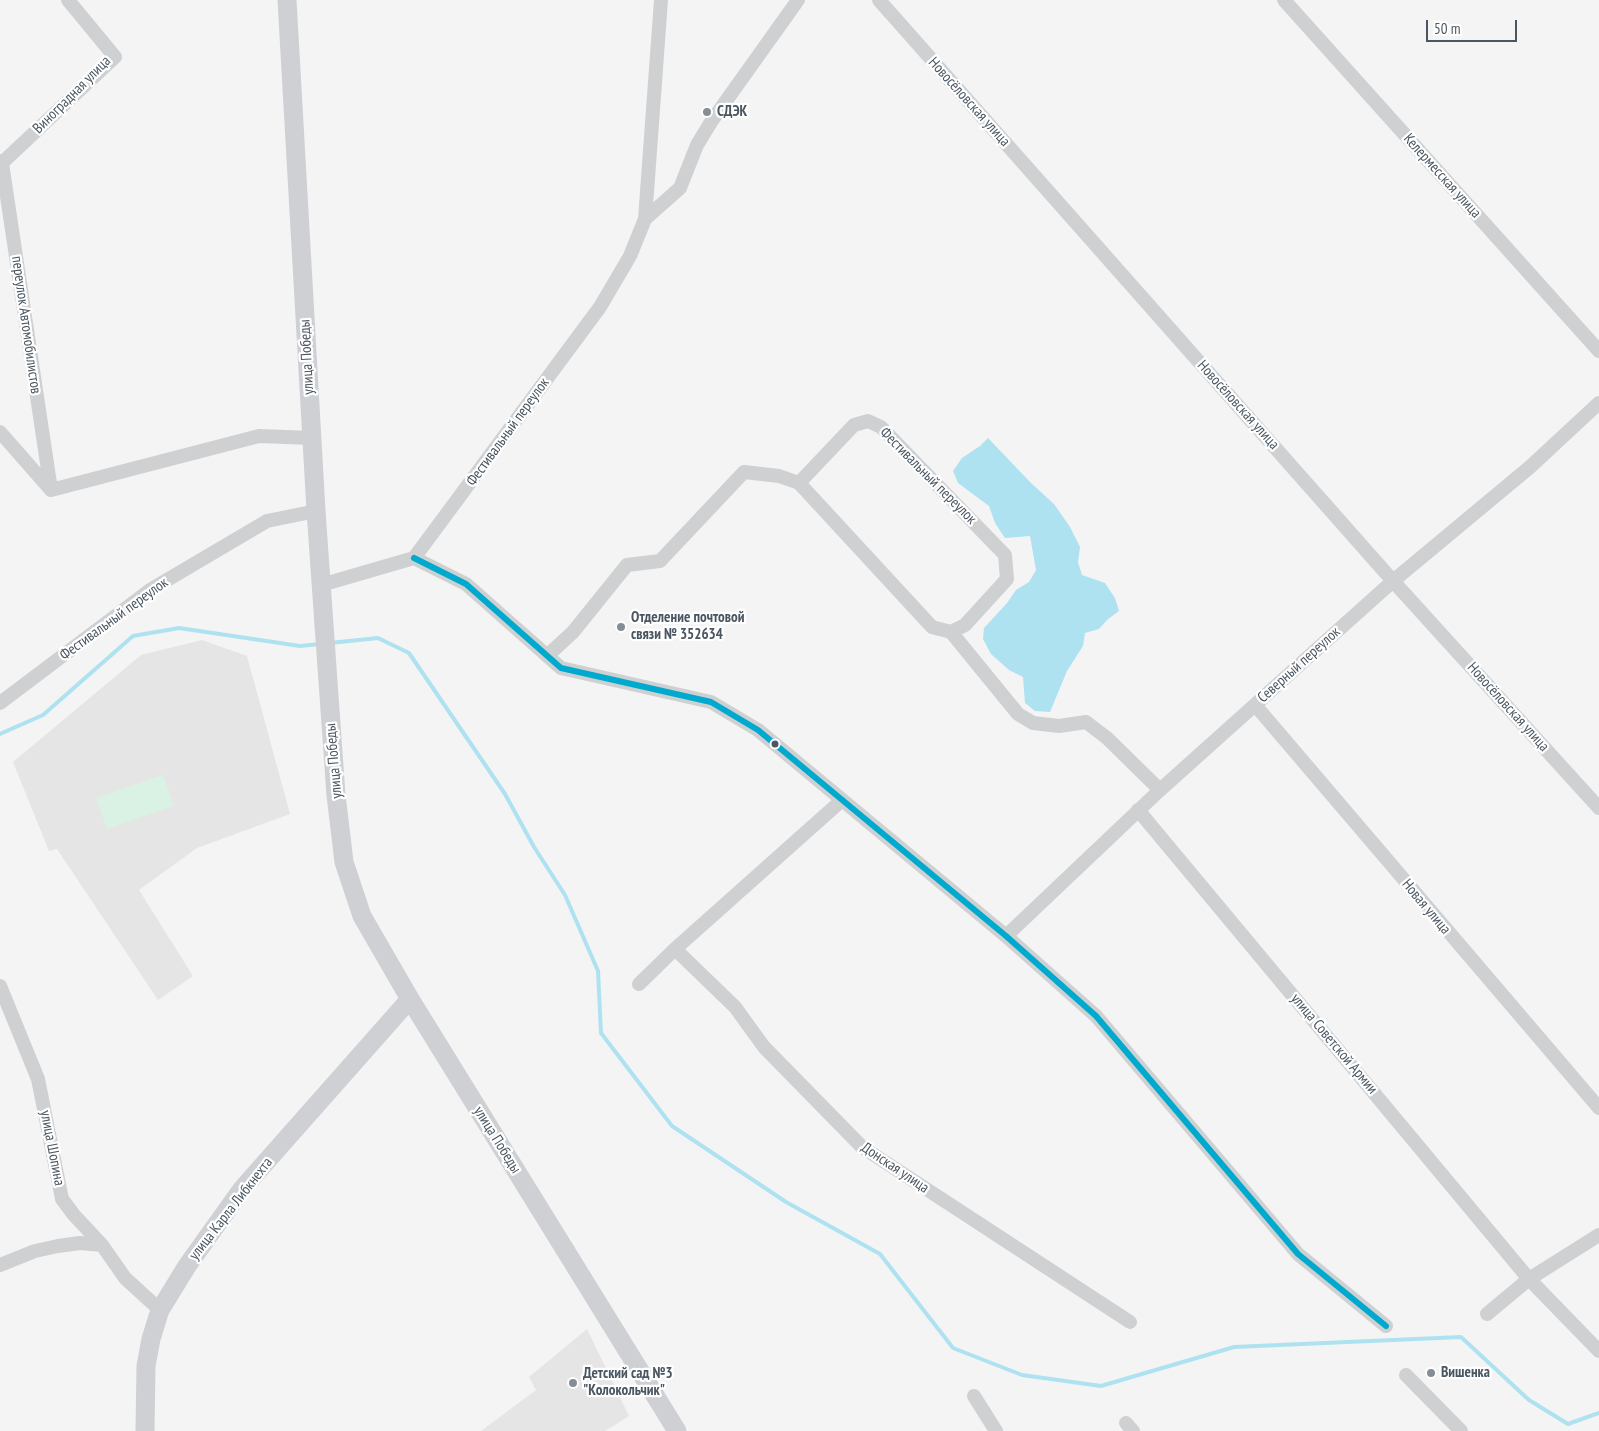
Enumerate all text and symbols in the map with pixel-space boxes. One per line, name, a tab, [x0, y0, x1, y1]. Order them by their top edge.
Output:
scale bar	[1429, 10, 1520, 42]
text: 50 m	[1434, 19, 1460, 38]
street label: Виноградная улица	[29, 52, 115, 138]
street label: Новосёловская улица	[924, 54, 1014, 150]
place label: СДЭК	[717, 103, 747, 121]
marker: СДЭК	[701, 106, 713, 118]
street label: Келермесская улица	[1399, 130, 1485, 222]
street label: переулок Автомобилистов	[7, 255, 45, 395]
street label: улица Победы	[296, 319, 318, 395]
street label: Новосёловская улица	[1193, 357, 1283, 453]
street label: Фестивальный переулок	[463, 374, 553, 490]
street label: Фестивальный переулок	[876, 424, 980, 528]
street label: Фестивальный переулок	[56, 574, 172, 664]
place label: Отделение почтовой связи № 352634	[631, 609, 744, 644]
marker: Отделение почтовой связи № 352634	[615, 621, 627, 633]
street label: Северный переулок	[1254, 623, 1344, 707]
street label: Новосёловская улица	[1463, 659, 1553, 755]
street label: улица Победы	[322, 723, 346, 799]
unlabelled marker	[770, 739, 780, 749]
street label: Новая улица	[1398, 876, 1454, 938]
street label: улица Советской Армии	[1287, 990, 1381, 1098]
street label: улица Победы	[469, 1103, 525, 1177]
street label: улица Шопина	[36, 1109, 68, 1187]
street label: Донская улица	[858, 1139, 932, 1197]
street label: улица Карла Либкнехта	[185, 1154, 277, 1264]
place label: Вишенка	[1441, 1364, 1490, 1382]
place label: Детский сад №3 "Колокольчик"	[583, 1365, 673, 1400]
marker: Вишенка	[1425, 1367, 1437, 1379]
marker: Детский сад №3 "Колокольчик"	[567, 1377, 579, 1389]

